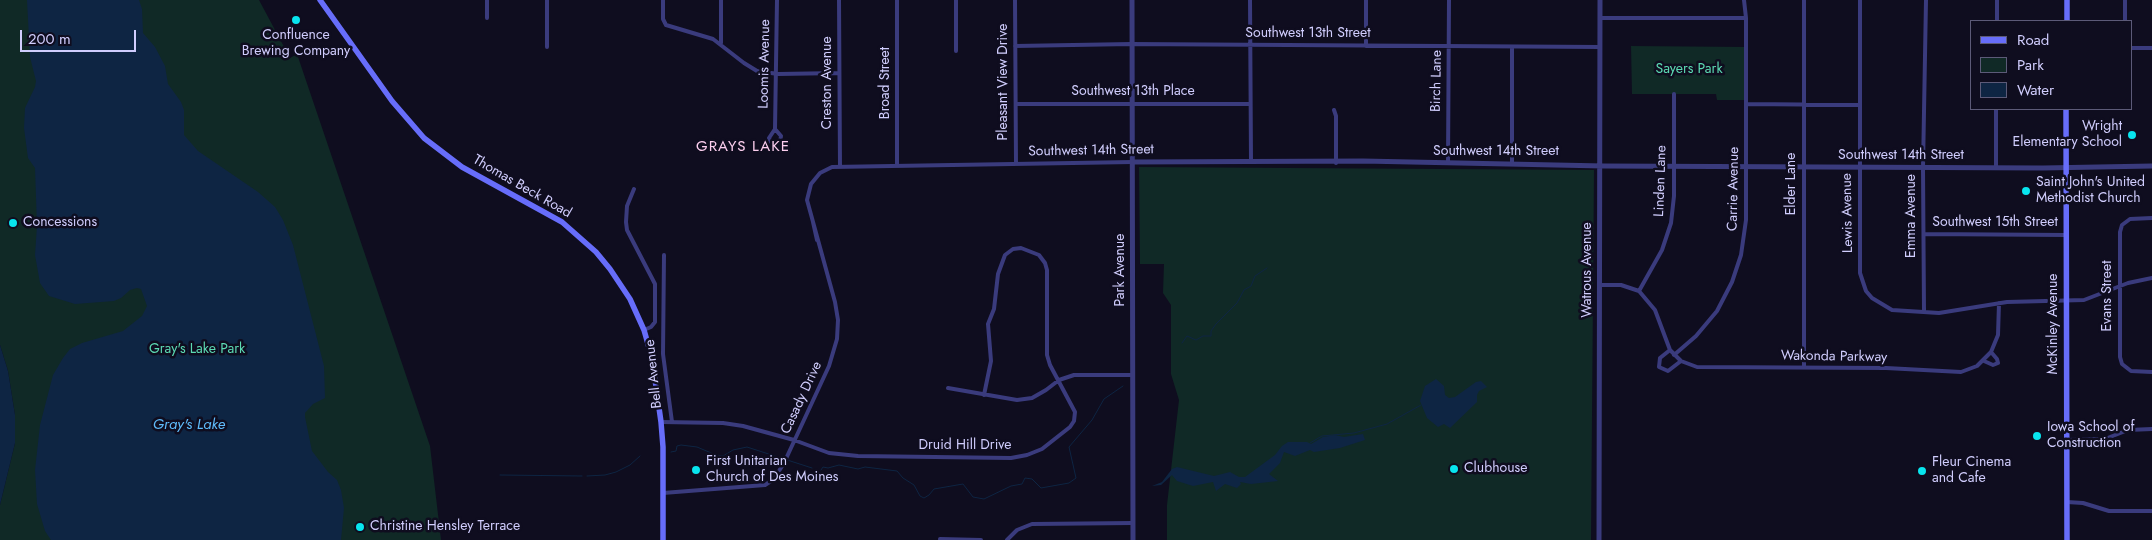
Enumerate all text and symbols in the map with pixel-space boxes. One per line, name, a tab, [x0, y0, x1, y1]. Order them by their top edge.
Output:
marker: Confluence Brewing Company	[290, 14, 302, 26]
street label: Loomis Avenue	[756, 19, 774, 109]
scale bar	[22, 20, 139, 52]
legend	[1970, 20, 2132, 110]
street label: Pleasant View Drive	[996, 24, 1012, 140]
street label: Southwest 13th Street	[1245, 26, 1371, 42]
text: 200 m	[28, 28, 71, 50]
place label: Confluence Brewing Company	[242, 28, 350, 60]
text: Road	[2017, 29, 2049, 51]
street label: Creston Avenue	[820, 36, 836, 130]
street label: Broad Street	[878, 47, 894, 119]
street label: Birch Lane	[1428, 50, 1446, 112]
text: Park	[2017, 54, 2044, 76]
park label: Sayers Park	[1655, 62, 1723, 78]
text: Water	[2017, 79, 2054, 101]
street label: Southwest 13th Place	[1071, 84, 1195, 100]
place label: Wright Elementary School	[2012, 119, 2122, 152]
marker: Wright Elementary School	[2126, 129, 2138, 141]
district label: GRAYS LAKE	[695, 138, 791, 156]
street label: Southwest 14th Street	[1028, 142, 1154, 160]
street label: Southwest 14th Street	[1433, 144, 1559, 160]
street label: Linden Lane	[1651, 145, 1671, 217]
street label: Carrie Avenue	[1725, 147, 1743, 231]
street label: Southwest 14th Street	[1838, 148, 1964, 164]
street label: Thomas Beck Road	[470, 152, 574, 222]
street label: Elder Lane	[1784, 153, 1800, 215]
street label: Lewis Avenue	[1839, 173, 1857, 253]
street label: Emma Avenue	[1904, 174, 1920, 258]
place label: Saint John's United Methodist Church	[2036, 175, 2145, 208]
marker: Saint John's United Methodist Church	[2020, 185, 2032, 197]
place label: Concessions	[23, 215, 97, 231]
street label: Southwest 15th Street	[1932, 215, 2058, 231]
marker: Concessions	[7, 217, 19, 229]
street label: Watrous Avenue	[1580, 222, 1596, 318]
street label: Park Avenue	[1113, 234, 1129, 306]
street label: Evans Street	[2100, 260, 2116, 332]
street label: McKinley Avenue	[2046, 273, 2062, 375]
street label: Bell Avenue	[642, 339, 666, 409]
park label: Gray's Lake Park	[149, 342, 245, 358]
street label: Wakonda Parkway	[1781, 348, 1887, 366]
street label: Casady Drive	[778, 359, 826, 437]
water label: Gray's Lake	[153, 416, 225, 434]
place label: Iowa School of Construction	[2047, 420, 2134, 452]
marker: Iowa School of Construction	[2031, 430, 2043, 442]
street label: Druid Hill Drive	[919, 438, 1011, 454]
place label: First Unitarian Church of Des Moines	[706, 454, 838, 487]
place label: Fleur Cinema and Cafe	[1932, 455, 2011, 488]
place label: Clubhouse	[1464, 461, 1527, 477]
marker: Clubhouse	[1448, 463, 1460, 475]
marker: First Unitarian Church of Des Moines	[690, 464, 702, 476]
marker: Fleur Cinema and Cafe	[1916, 465, 1928, 477]
place label: Christine Hensley Terrace	[370, 519, 520, 535]
marker: Christine Hensley Terrace	[354, 521, 366, 533]

